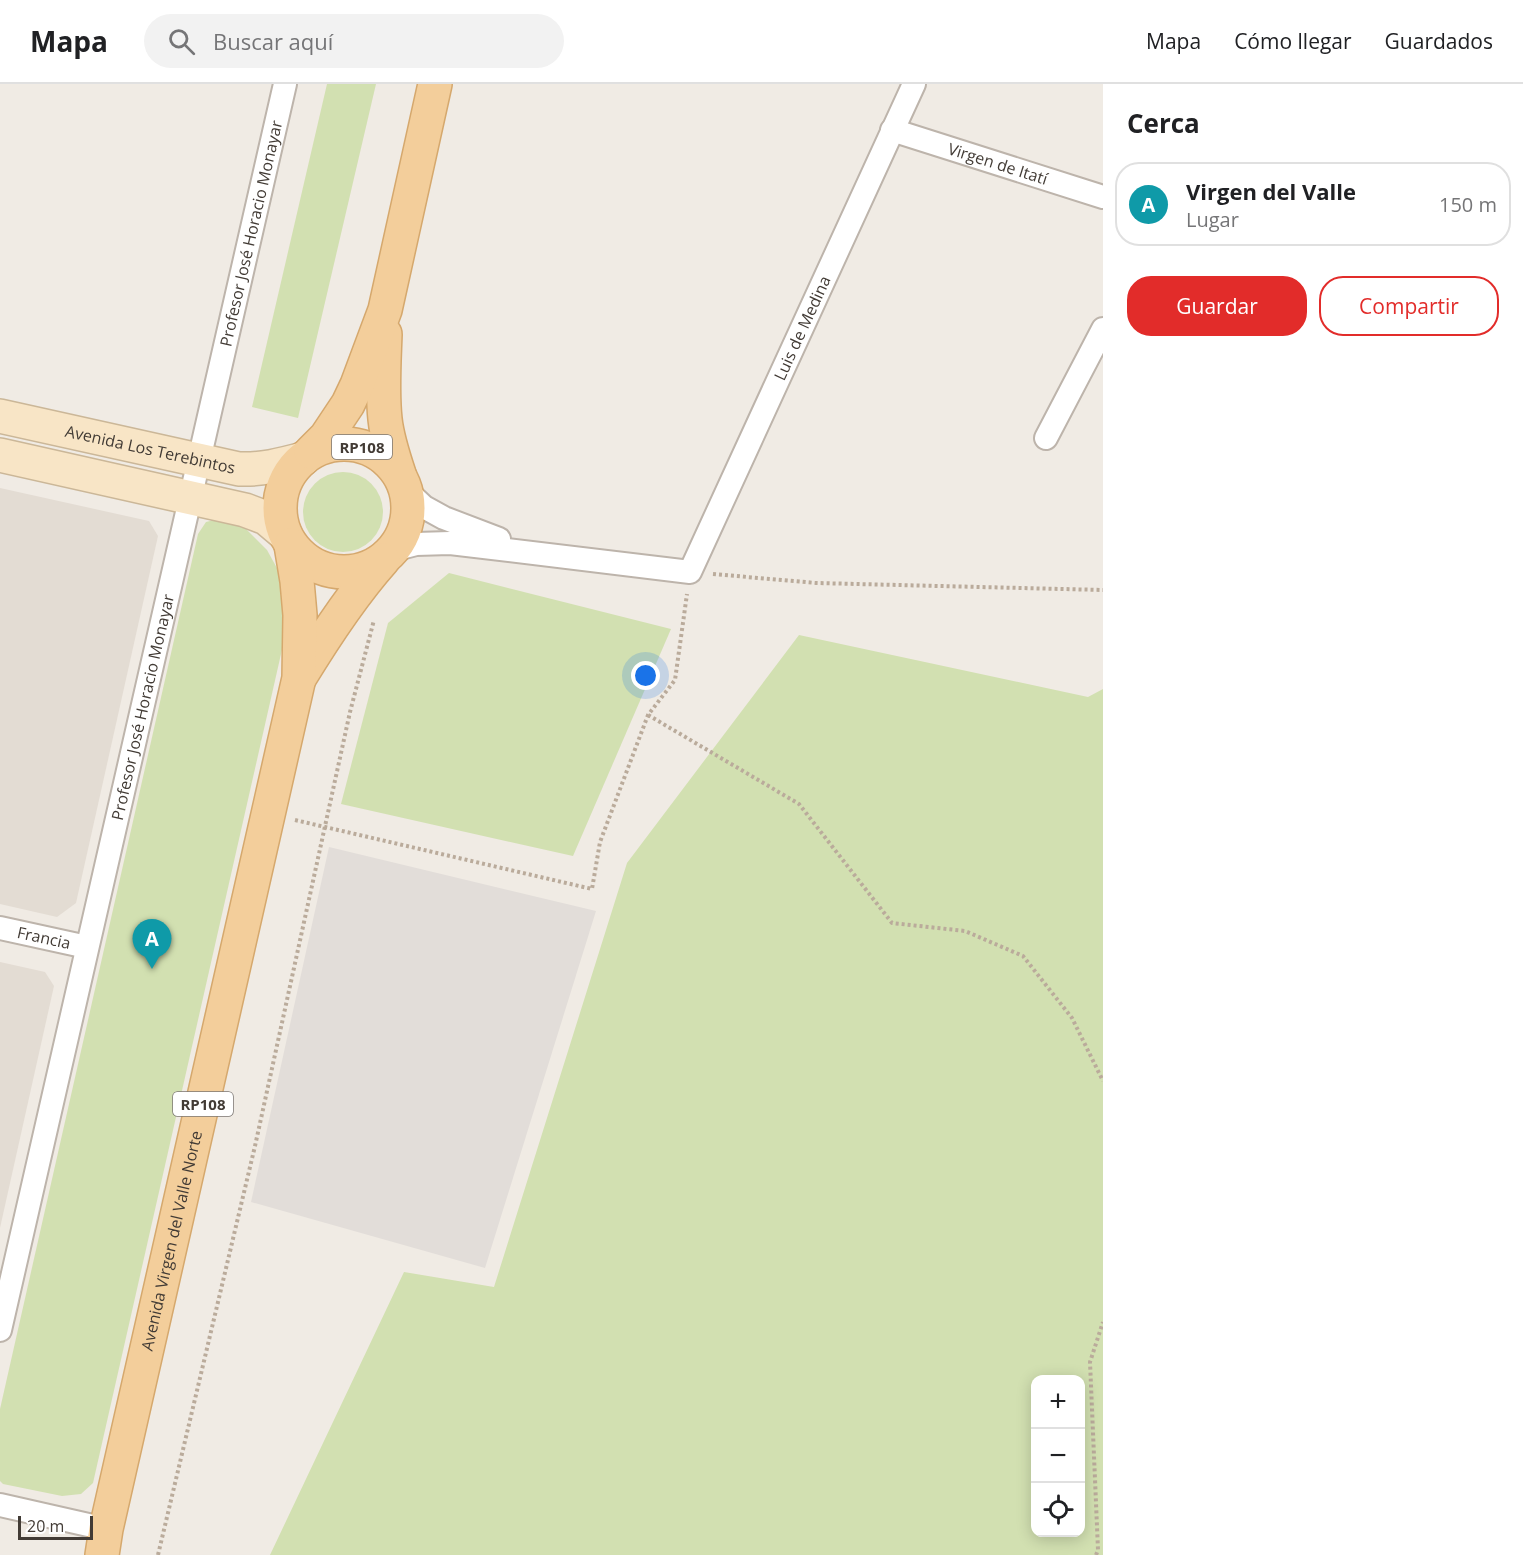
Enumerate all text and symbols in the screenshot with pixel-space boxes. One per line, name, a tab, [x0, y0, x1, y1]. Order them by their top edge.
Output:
search box	[144, 14, 564, 68]
text: Mapa	[30, 22, 108, 60]
icon: search	[165, 25, 198, 58]
text: Buscar aquí	[213, 26, 333, 56]
text: Mapa	[1146, 27, 1201, 55]
text: Cómo llegar	[1234, 27, 1352, 55]
text: Guardados	[1385, 27, 1493, 55]
text: Cerca	[1127, 105, 1200, 141]
street label: Profesor José Horacio Monayar	[214, 118, 287, 349]
street label: Virgen de Itatí	[945, 137, 1051, 190]
text: Virgen del Valle	[1186, 176, 1356, 206]
text: A	[1142, 191, 1155, 218]
text: 150 m	[1439, 191, 1497, 218]
text: Lugar	[1186, 206, 1239, 233]
street label: Luis de Medina	[768, 272, 836, 384]
button: Guardar	[1127, 276, 1307, 336]
button: Compartir	[1319, 276, 1499, 336]
street label: Avenida Los Terebintos	[63, 420, 237, 479]
road number: RP108	[332, 435, 392, 459]
street label: Profesor José Horacio Monayar	[106, 591, 179, 822]
your location	[631, 661, 660, 690]
pin: A	[132, 920, 172, 969]
street label: Francia	[15, 921, 73, 954]
road number: RP108	[173, 1092, 233, 1116]
street label: Avenida Virgen del Valle Norte	[136, 1128, 207, 1353]
map controls	[1031, 1375, 1085, 1537]
button: +	[1031, 1375, 1085, 1429]
button: −	[1031, 1429, 1085, 1483]
button: locate	[1031, 1483, 1085, 1537]
scale bar	[18, 1513, 93, 1540]
text: 20 m	[27, 1515, 64, 1537]

